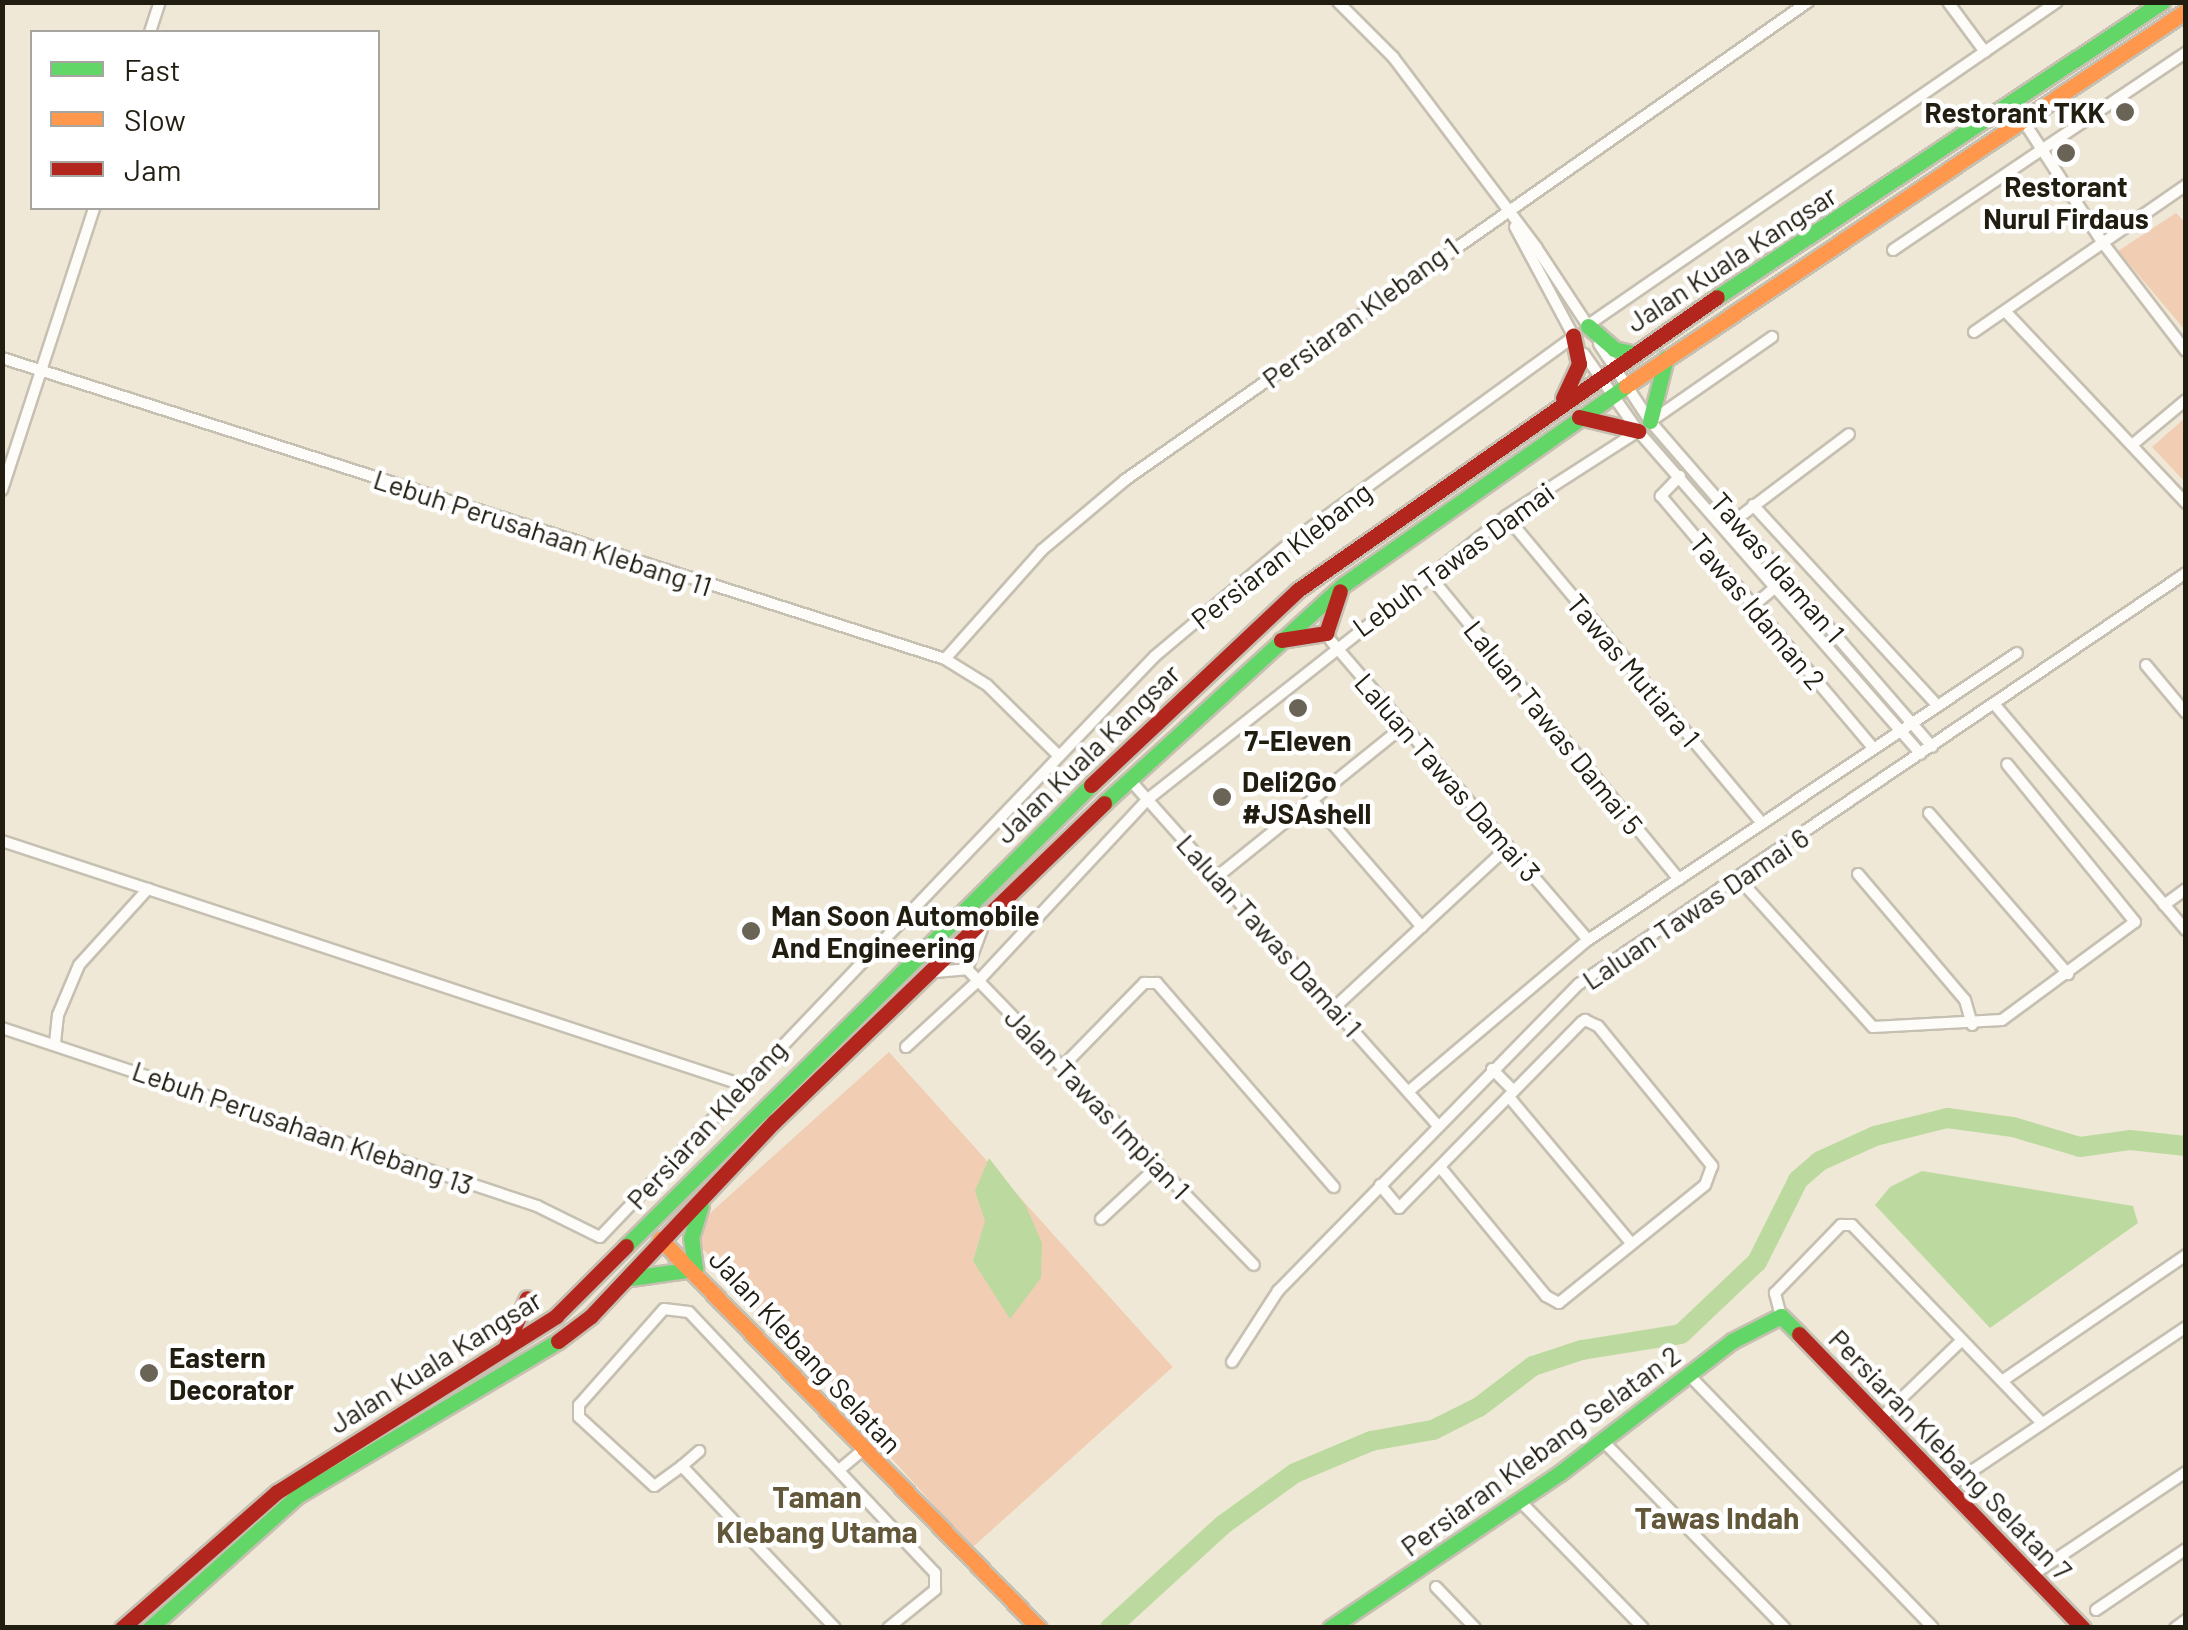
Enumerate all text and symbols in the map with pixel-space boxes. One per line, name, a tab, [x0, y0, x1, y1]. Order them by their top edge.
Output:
legend	[30, 30, 380, 210]
text: Fast	[124, 51, 181, 87]
place label: Restorant TKK	[1925, 95, 2105, 129]
text: Slow	[124, 101, 186, 137]
marker: Restorant TKK	[2114, 101, 2136, 123]
marker: Restorant Nurul Firdaus	[2055, 142, 2077, 164]
text: Jam	[124, 151, 181, 187]
place label: Restorant Nurul Firdaus	[1983, 169, 2149, 235]
street label: Jalan Kuala Kangsar	[1620, 177, 1842, 339]
street label: Persiaran Klebang 1	[1255, 229, 1465, 395]
street label: Lebuh Perusahaan Klebang 11	[370, 461, 716, 603]
street label: Persiaran Klebang	[1184, 474, 1378, 636]
street label: Lebuh Tawas Damai	[1346, 475, 1560, 643]
street label: Tawas Idaman 1	[1704, 485, 1852, 649]
street label: Tawas Idaman 2	[1683, 526, 1833, 696]
street label: Tawas Mutiara 1	[1560, 587, 1708, 753]
street label: Laluan Tawas Damai 5	[1457, 613, 1651, 841]
street label: Jalan Kuala Kangsar	[988, 656, 1186, 850]
street label: Laluan Tawas Damai 3	[1348, 666, 1548, 888]
marker: 7-Eleven	[1287, 697, 1309, 719]
place label: 7-Eleven	[1244, 723, 1352, 757]
place label: Deli2Go #JSAshell	[1242, 764, 1371, 830]
marker: Deli2Go #JSAshell	[1211, 786, 1233, 808]
street label: Laluan Tawas Damai 6	[1575, 820, 1815, 996]
street label: Laluan Tawas Damai 1	[1170, 827, 1370, 1043]
place label: Man Soon Automobile And Engineering	[771, 898, 1040, 964]
marker: Man Soon Automobile And Engineering	[740, 920, 762, 942]
street label: Jalan Tawas Impian 1	[998, 1000, 1198, 1206]
street label: Persiaran Klebang	[619, 1032, 793, 1216]
street label: Lebuh Perusahaan Klebang 13	[128, 1053, 478, 1201]
street label: Jalan Klebang Selatan	[703, 1242, 909, 1460]
street label: Jalan Kuala Kangsar	[323, 1282, 547, 1440]
street label: Persiaran Klebang Selatan 7	[1822, 1322, 2080, 1586]
street label: Persiaran Klebang Selatan 2	[1394, 1337, 1686, 1563]
place label: Eastern Decorator	[169, 1340, 294, 1406]
marker: Eastern Decorator	[138, 1362, 160, 1384]
district label: Taman Klebang Utama	[716, 1478, 918, 1548]
district label: Tawas Indah	[1635, 1499, 1799, 1535]

